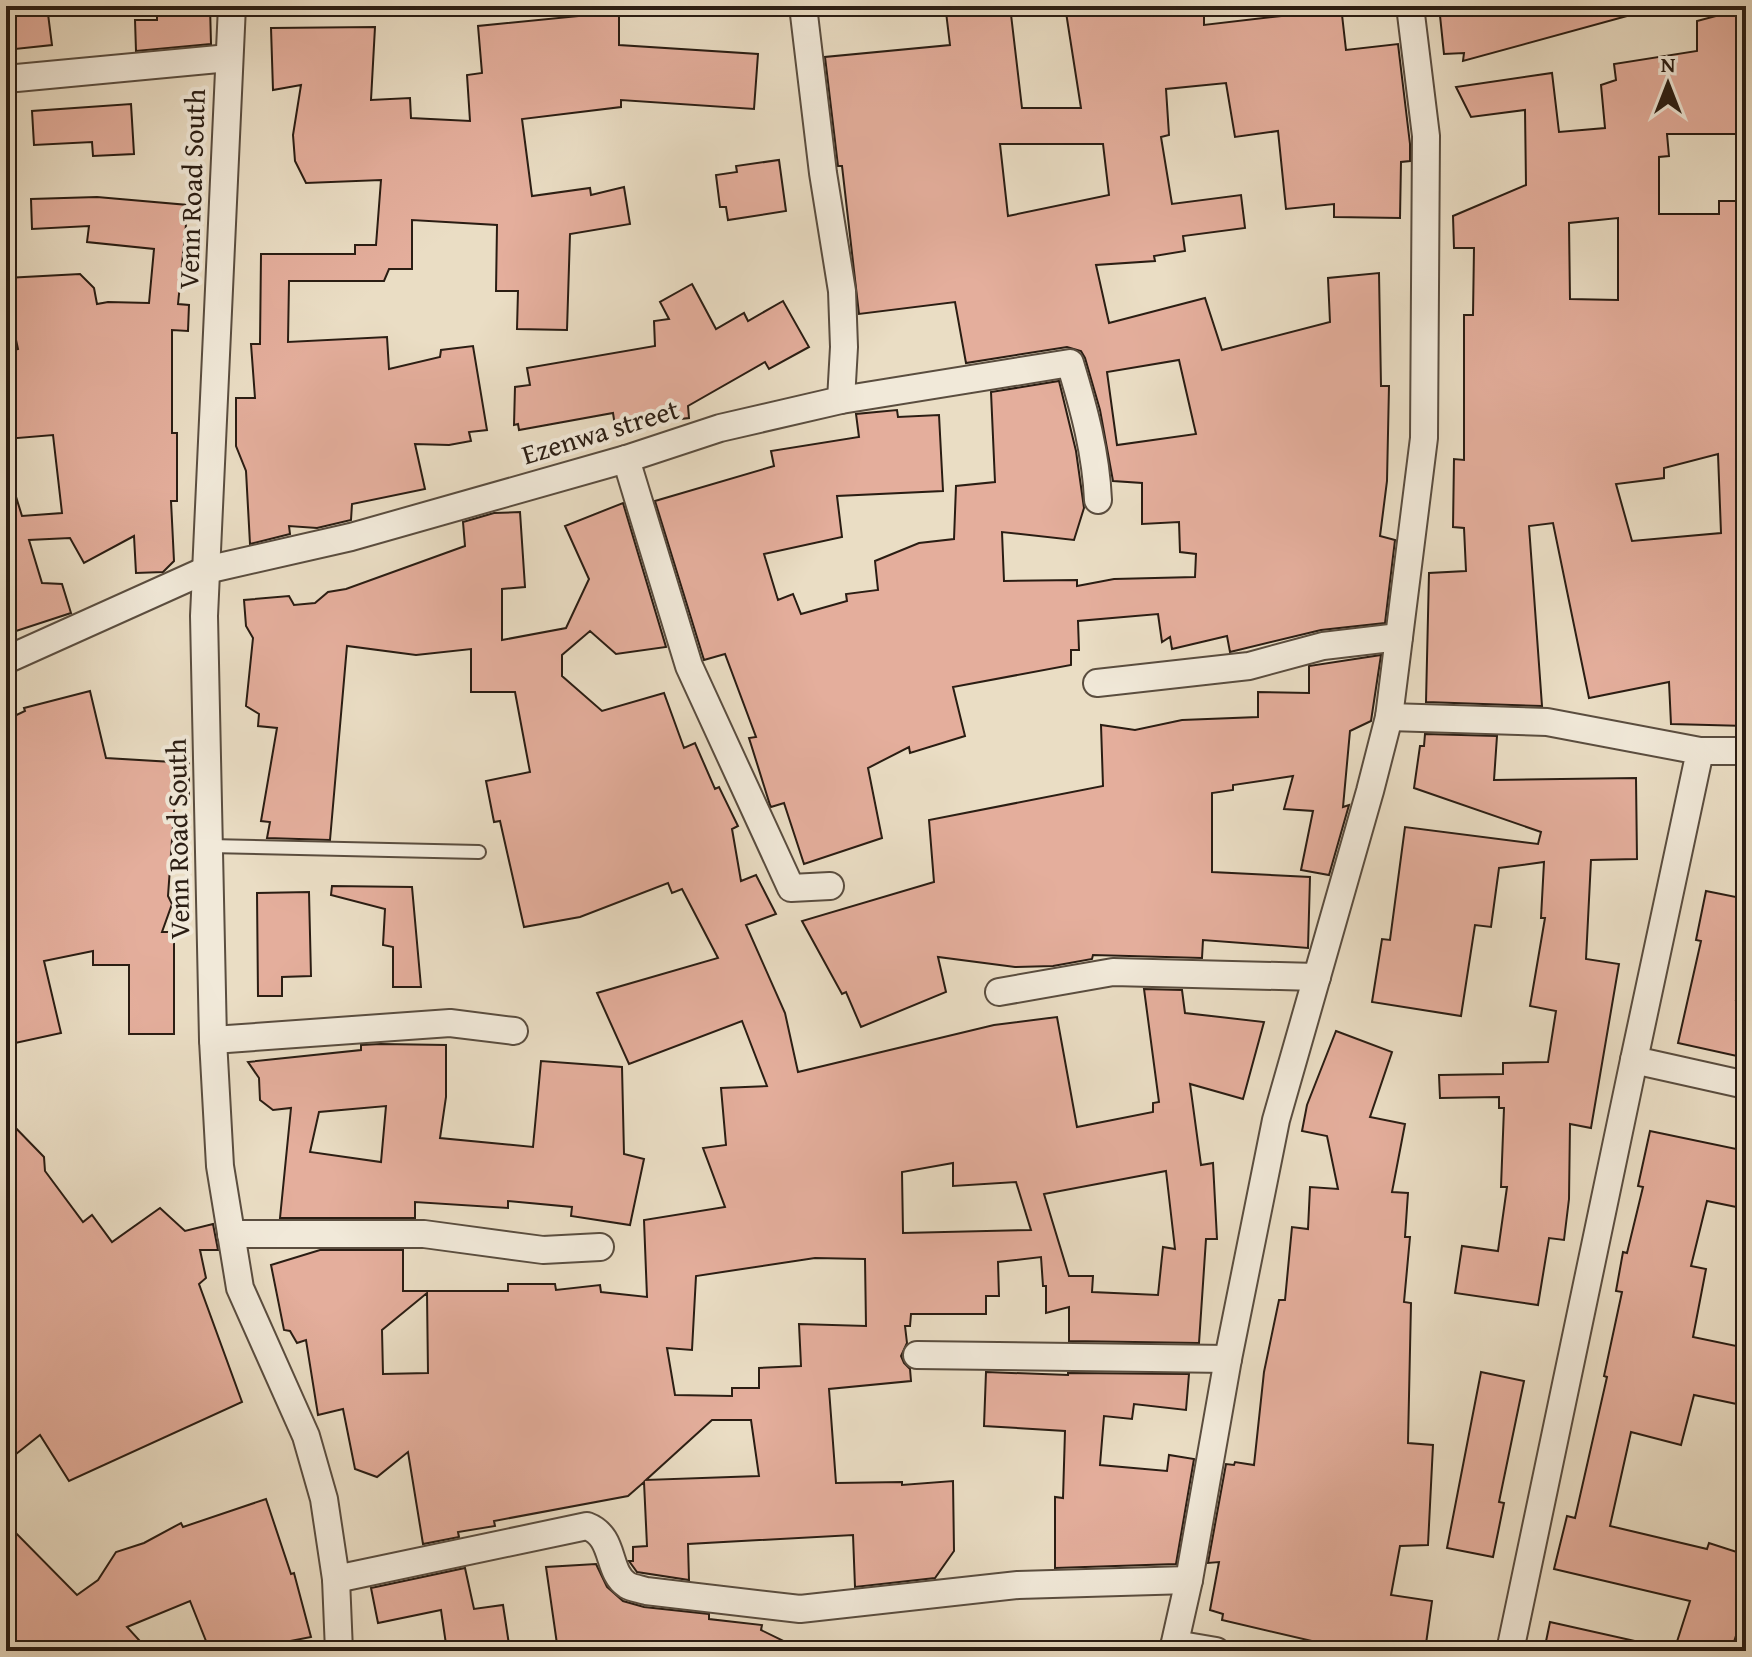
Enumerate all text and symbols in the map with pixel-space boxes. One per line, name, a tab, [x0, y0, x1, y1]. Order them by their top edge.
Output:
north arrow	[1628, 44, 1708, 124]
text: N	[1661, 48, 1676, 80]
street label: Venn Road South	[167, 88, 215, 290]
street label: Ezenwa street	[516, 388, 684, 474]
street label: Venn Road South	[155, 738, 199, 940]

